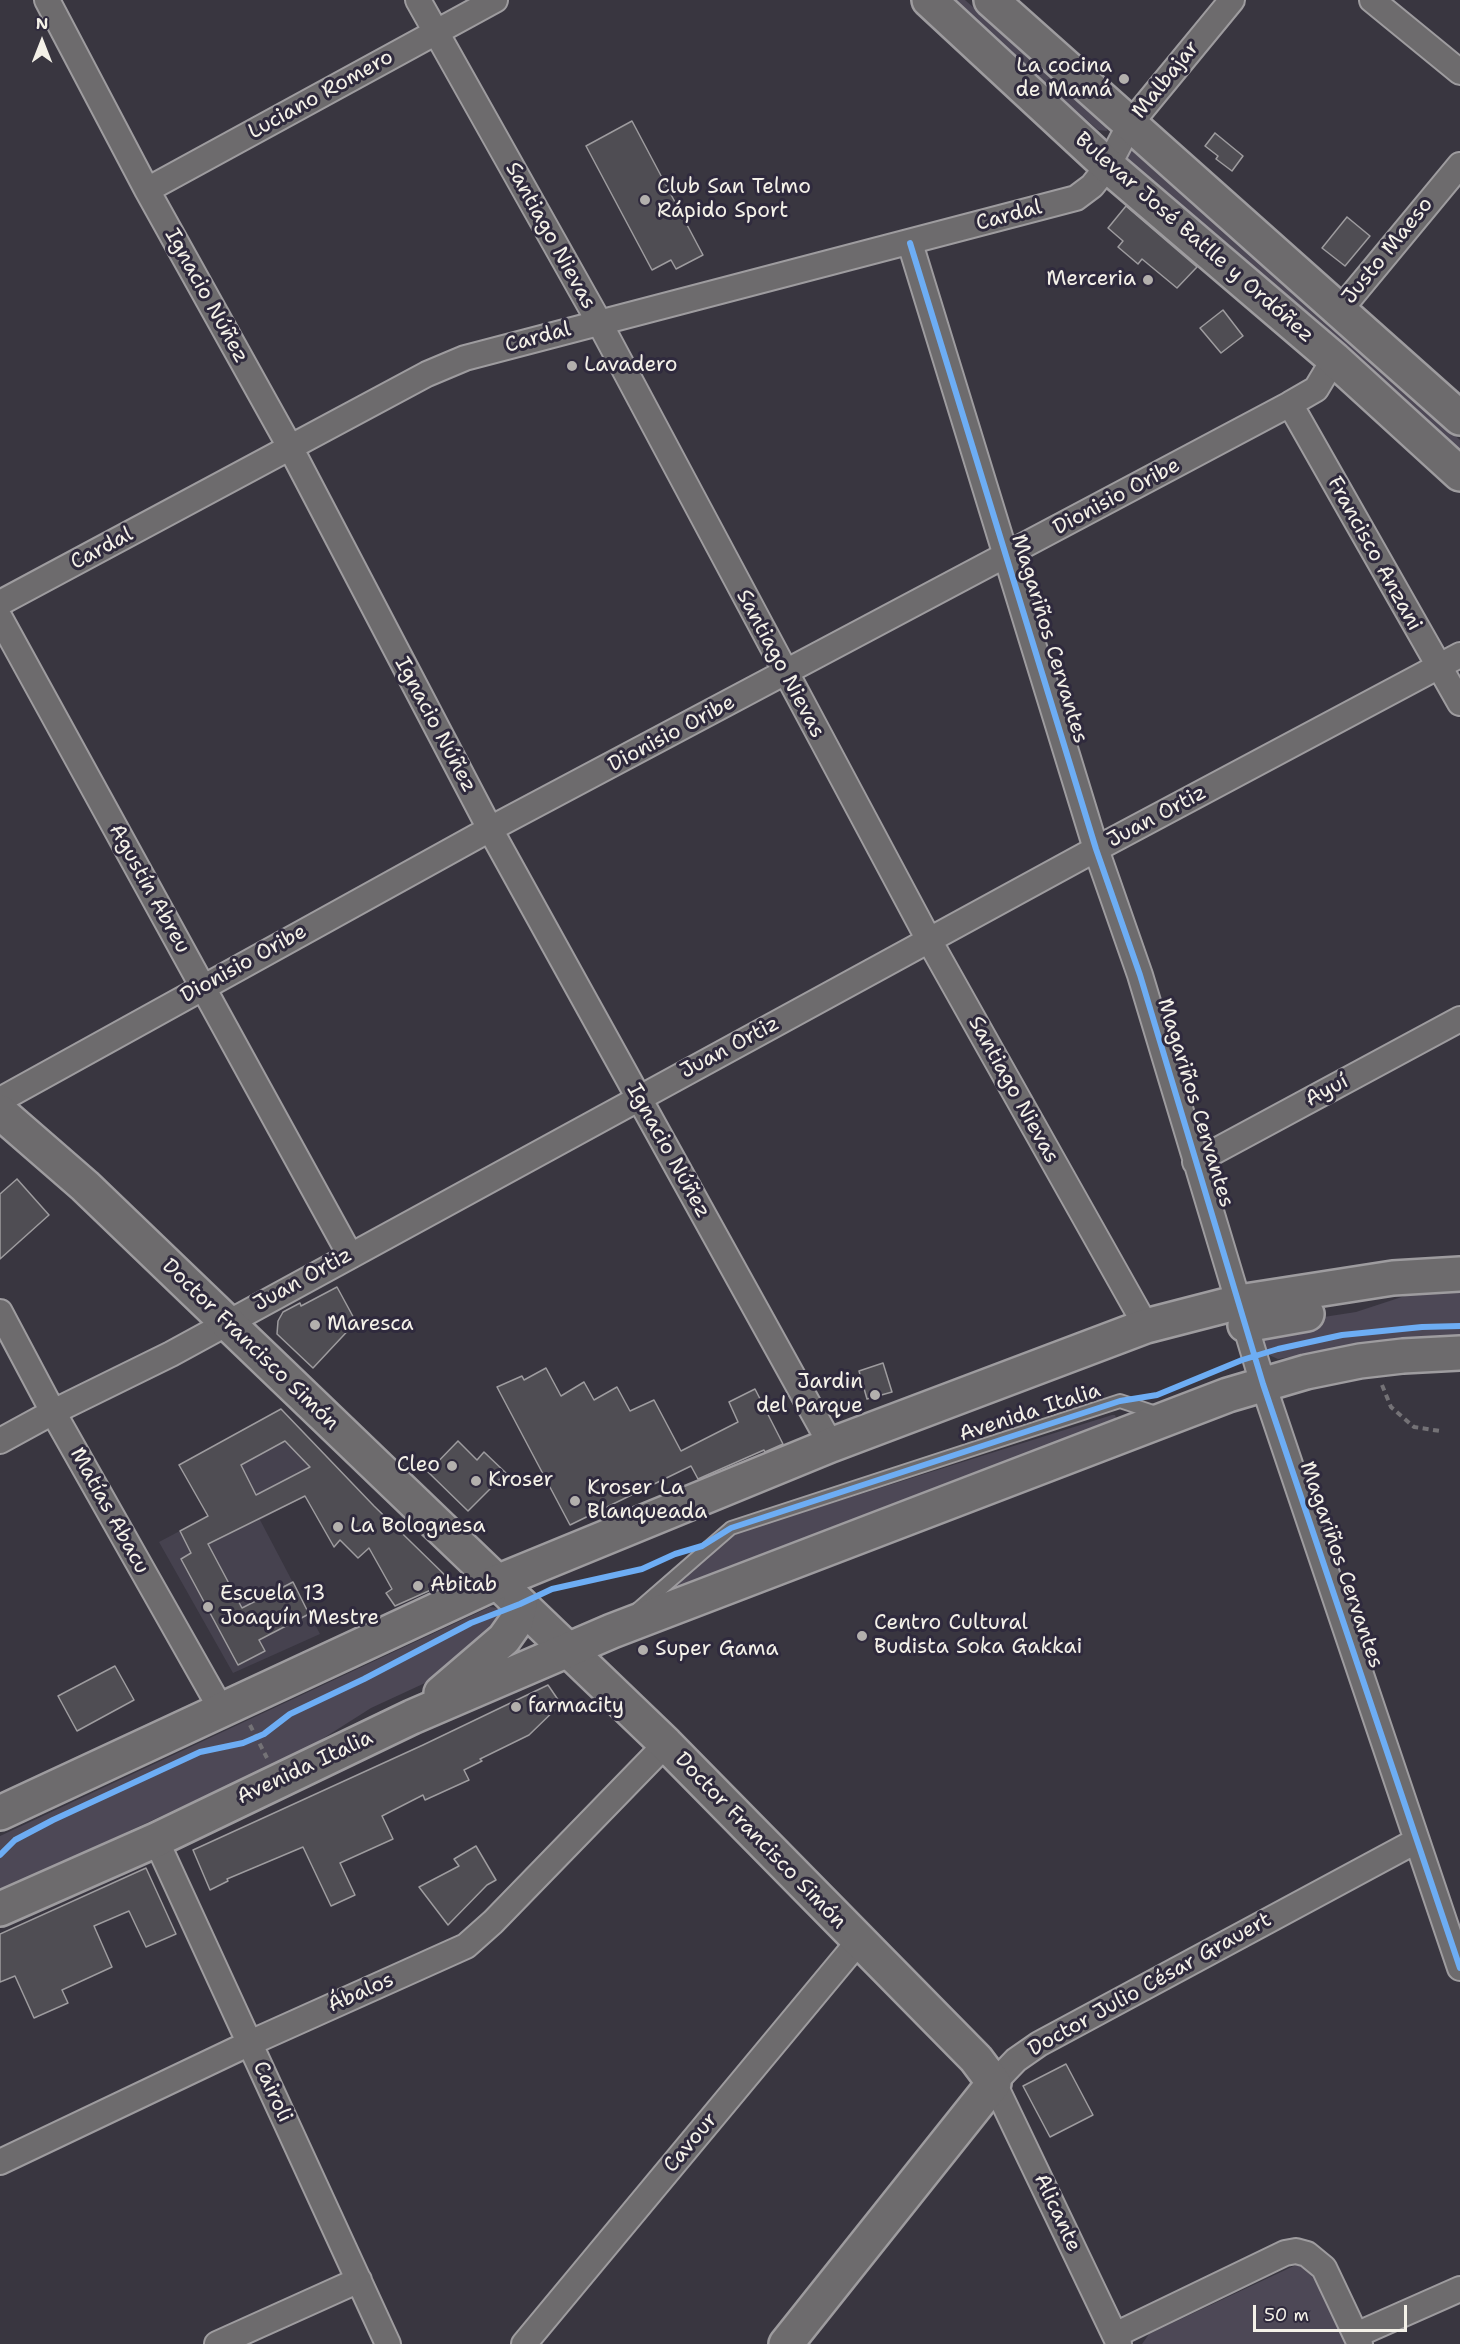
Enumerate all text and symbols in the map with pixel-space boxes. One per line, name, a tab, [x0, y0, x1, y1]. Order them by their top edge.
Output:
north arrow	[12, 12, 72, 72]
text: N	[36, 13, 48, 34]
street label: Malbajar	[1127, 36, 1205, 124]
street label: Luciano Romero	[244, 45, 398, 145]
place label: La cocina de Mamá	[1016, 54, 1112, 104]
marker: La cocina de Mamá	[1117, 72, 1131, 86]
street label: Bulevar José Batlle y Ordóñez	[1069, 127, 1319, 349]
street label: Santiago Nievas	[499, 158, 601, 314]
place label: Club San Telmo Rápido Sport	[657, 175, 811, 225]
marker: Club San Telmo Rápido Sport	[638, 193, 652, 207]
street label: Justo Maeso	[1337, 193, 1439, 309]
street label: Cardal	[973, 195, 1045, 237]
street label: Ignacio Núñez	[159, 224, 253, 368]
place label: Merceria	[1046, 267, 1136, 293]
marker: Merceria	[1141, 273, 1155, 287]
street label: Cardal	[502, 317, 574, 359]
place label: Lavadero	[584, 353, 677, 379]
marker: Lavadero	[565, 359, 579, 373]
street label: Dionisio Oribe	[1049, 453, 1185, 541]
street label: Francisco Anzani	[1321, 473, 1427, 635]
street label: Cardal	[66, 522, 138, 576]
street label: Magariños Cervantes	[1005, 532, 1093, 746]
street label: Santiago Nievas	[730, 586, 830, 742]
street label: Ignacio Núñez	[389, 653, 481, 797]
street label: Dionisio Oribe	[604, 690, 740, 778]
street label: Juan Ortiz	[1103, 780, 1211, 854]
street label: Agustín Abreu	[103, 820, 195, 958]
street label: Dionisio Oribe	[177, 919, 311, 1009]
street label: Magariños Cervantes	[1151, 996, 1239, 1210]
street label: Juan Ortiz	[676, 1011, 784, 1085]
street label: Santiago Nievas	[962, 1012, 1064, 1168]
street label: Ayuí	[1301, 1069, 1353, 1113]
street label: Ignacio Núñez	[621, 1079, 715, 1223]
street label: Juan Ortiz	[249, 1243, 357, 1317]
street label: Doctor Francisco Simón	[156, 1254, 344, 1436]
place label: Maresca	[327, 1312, 414, 1338]
marker: Maresca	[308, 1318, 322, 1332]
place label: Jardin del Parque	[756, 1370, 863, 1420]
street label: Avenida Italia	[956, 1378, 1104, 1448]
marker: Jardin del Parque	[868, 1388, 882, 1402]
street label: Matías Abacu	[64, 1444, 154, 1578]
place label: Cleo	[397, 1453, 440, 1479]
street label: Magariños Cervantes	[1294, 1458, 1388, 1672]
marker: Cleo	[445, 1459, 459, 1473]
place label: Kroser	[488, 1468, 554, 1494]
marker: Kroser	[469, 1474, 483, 1488]
place label: Kroser La Blanqueada	[587, 1476, 707, 1526]
marker: Kroser La Blanqueada	[568, 1494, 582, 1508]
place label: La Bolognesa	[350, 1514, 485, 1540]
marker: La Bolognesa	[331, 1520, 345, 1534]
place label: Abitab	[430, 1573, 497, 1599]
marker: Abitab	[411, 1579, 425, 1593]
place label: Escuela 13 Joaquín Mestre	[220, 1582, 379, 1632]
marker: Escuela 13 Joaquín Mestre	[201, 1600, 215, 1614]
place label: Centro Cultural Budista Soka Gakkai	[874, 1611, 1082, 1661]
marker: Centro Cultural Budista Soka Gakkai	[855, 1629, 869, 1643]
place label: Super Gama	[655, 1637, 779, 1663]
marker: Super Gama	[636, 1643, 650, 1657]
place label: farmacity	[528, 1694, 624, 1720]
marker: farmacity	[509, 1700, 523, 1714]
street label: Avenida Italia	[233, 1725, 377, 1811]
street label: Doctor Francisco Simón	[669, 1747, 851, 1935]
street label: Doctor Julio César Grauert	[1024, 1908, 1276, 2062]
street label: Ábalos	[324, 1967, 398, 2019]
street label: Cairoli	[247, 2057, 297, 2127]
street label: Cavour	[659, 2108, 723, 2178]
street label: Alicante	[1028, 2170, 1086, 2256]
scale bar	[1256, 2293, 1410, 2331]
text: 50 m	[1264, 2303, 1309, 2327]

